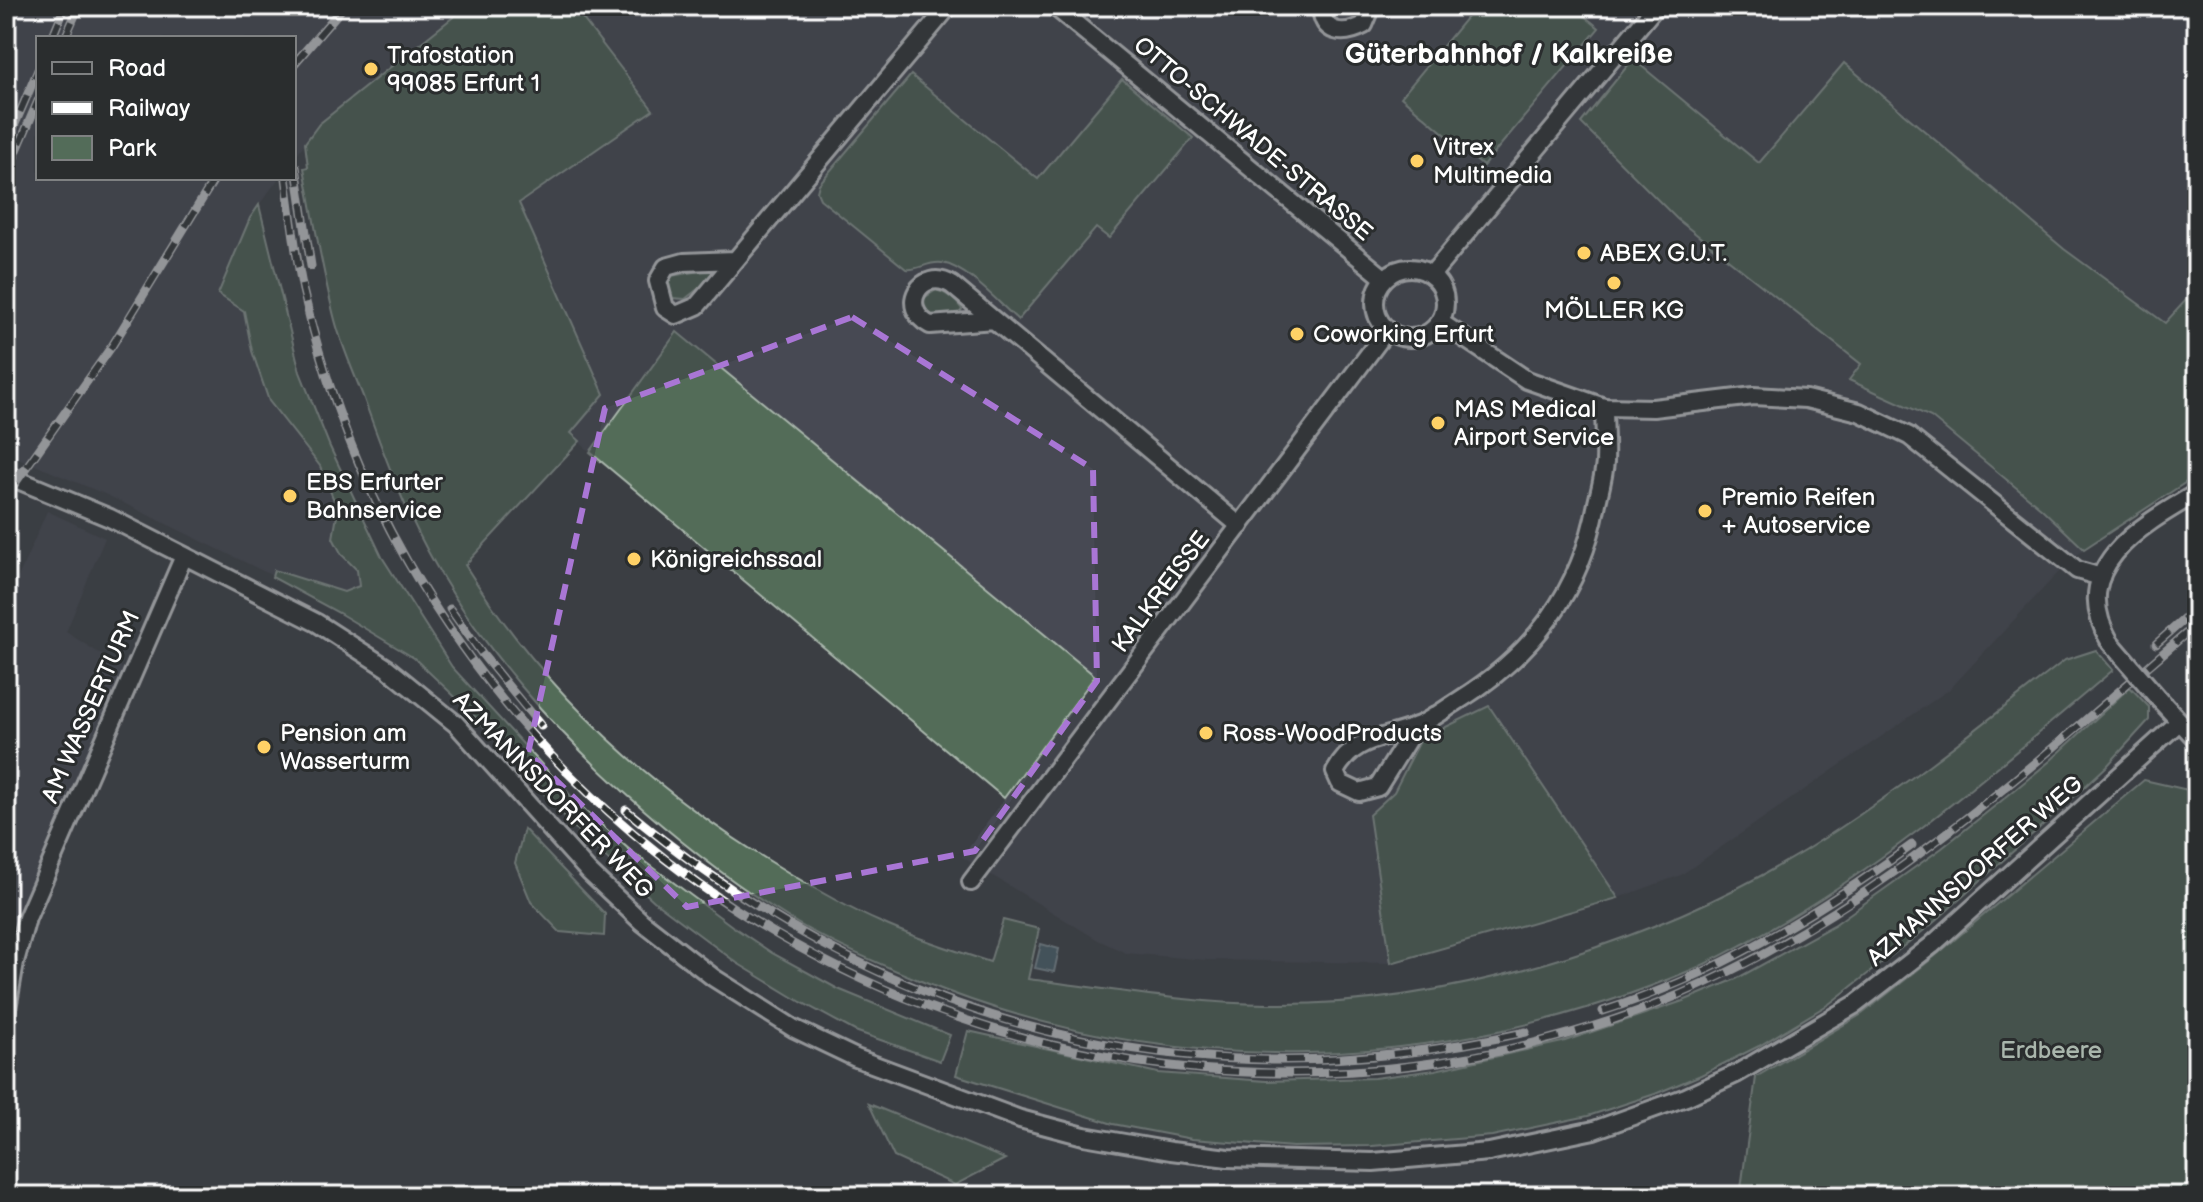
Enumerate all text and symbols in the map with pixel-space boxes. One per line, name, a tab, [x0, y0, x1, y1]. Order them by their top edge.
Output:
street label: OTTO-SCHWADE-STRASSE	[1128, 31, 1378, 247]
legend	[36, 36, 296, 180]
district label: Güterbahnhof / Kalkreiße	[1345, 38, 1673, 71]
place label: Trafostation 99085 Erfurt 1	[387, 41, 540, 98]
text: Road	[108, 54, 166, 83]
marker: Trafostation 99085 Erfurt 1	[362, 60, 380, 78]
text: Railway	[108, 94, 190, 123]
place label: Vitrex Multimedia	[1433, 133, 1552, 190]
text: Park	[108, 134, 156, 163]
marker: Vitrex Multimedia	[1408, 152, 1426, 170]
place label: ABEX G.U.T.	[1600, 239, 1727, 268]
marker: ABEX G.U.T.	[1575, 244, 1593, 262]
marker: MÖLLER KG	[1605, 274, 1623, 292]
place label: MÖLLER KG	[1544, 296, 1684, 325]
place label: Coworking Erfurt	[1313, 320, 1495, 349]
marker: Coworking Erfurt	[1288, 325, 1306, 343]
place label: MAS Medical Airport Service	[1454, 395, 1614, 452]
marker: MAS Medical Airport Service	[1429, 414, 1447, 432]
place label: EBS Erfurter Bahnservice	[306, 468, 443, 525]
place label: Premio Reifen + Autoservice	[1721, 483, 1875, 540]
marker: EBS Erfurter Bahnservice	[281, 487, 299, 505]
marker: Premio Reifen + Autoservice	[1696, 502, 1714, 520]
street label: KALKREISSE	[1106, 526, 1216, 658]
place label: Königreichssaal	[650, 545, 822, 574]
marker: Königreichssaal	[625, 550, 643, 568]
street label: AM WASSERTURM	[36, 606, 146, 808]
street label: AZMANNSDORFER WEG	[447, 686, 659, 904]
place label: Pension am Wasserturm	[280, 719, 410, 776]
place label: Ross-WoodProducts	[1222, 719, 1442, 748]
marker: Ross-WoodProducts	[1197, 724, 1215, 742]
marker: Pension am Wasserturm	[255, 738, 273, 756]
street label: AZMANNSDORFER WEG	[1861, 770, 2089, 972]
park label: Erdbeere	[2000, 1036, 2102, 1065]

